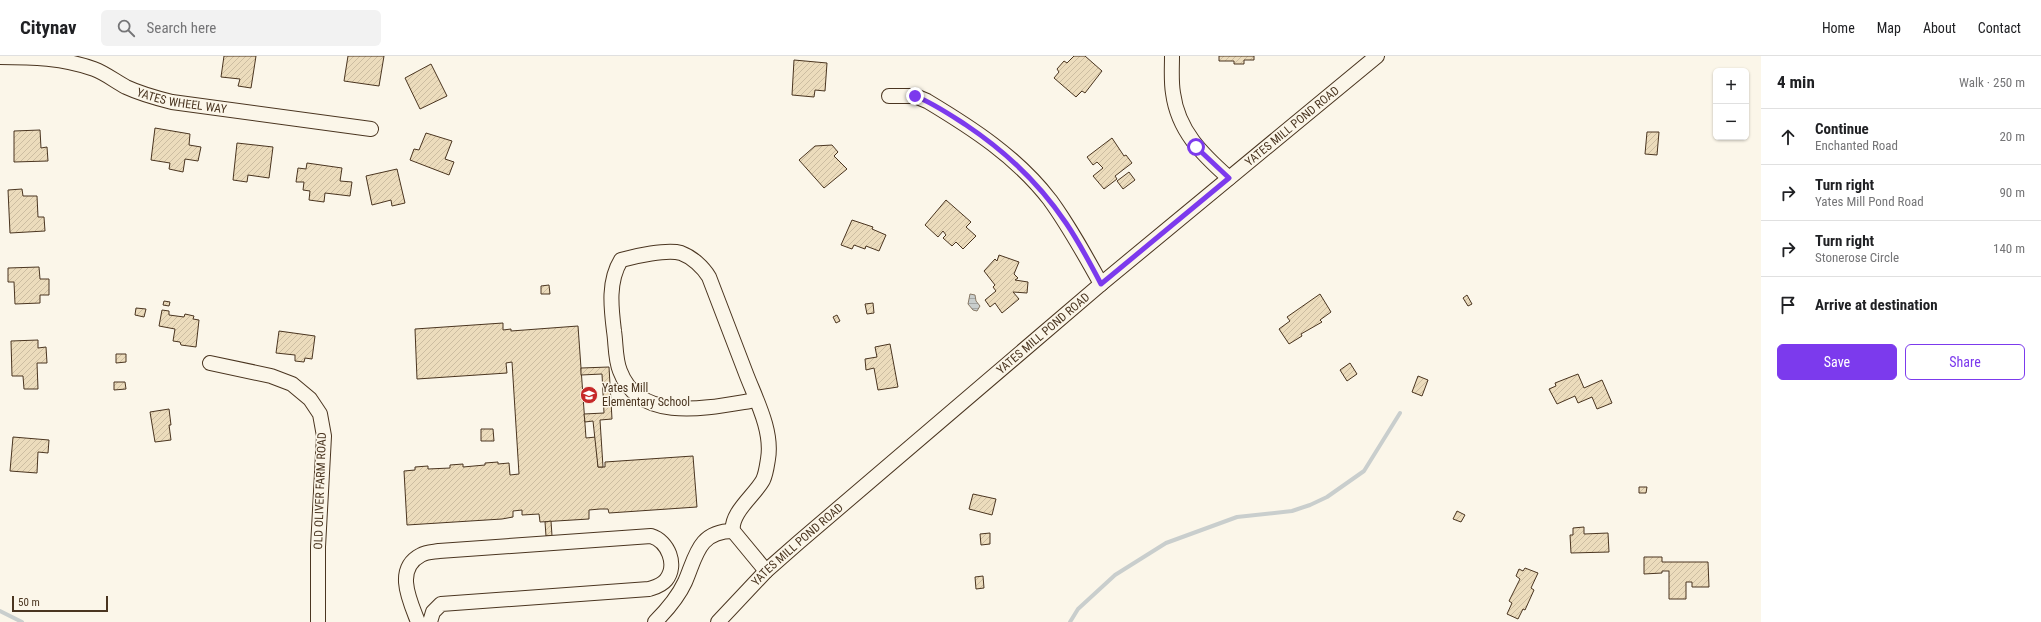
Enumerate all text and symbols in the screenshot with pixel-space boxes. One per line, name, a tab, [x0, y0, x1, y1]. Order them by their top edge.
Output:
search box	[101, 10, 381, 46]
text: Citynav	[20, 16, 77, 39]
icon: search	[115, 17, 137, 39]
text: Search here	[147, 19, 216, 37]
text: Home	[1822, 20, 1855, 36]
text: Map	[1877, 20, 1901, 36]
text: About	[1923, 20, 1956, 36]
text: Contact	[1978, 20, 2021, 36]
map controls	[1713, 68, 1749, 140]
button: +	[1713, 68, 1749, 104]
text: 4 min	[1777, 72, 1815, 92]
text: Walk · 250 m	[1959, 75, 2025, 90]
street label: YATES MILL POND ROAD	[1242, 83, 1342, 169]
street label: YATES WHEEL WAY	[135, 85, 229, 116]
route end	[906, 87, 924, 105]
button: −	[1713, 104, 1749, 140]
text: Continue	[1815, 120, 1869, 138]
icon: ahead	[1777, 126, 1799, 148]
text: 20 m	[1999, 129, 2025, 144]
route start	[1187, 138, 1205, 156]
text: Enchanted Road	[1815, 138, 1898, 153]
text: Turn right	[1815, 176, 1874, 194]
icon: right	[1777, 182, 1799, 204]
text: 90 m	[1999, 185, 2025, 200]
text: Yates Mill Pond Road	[1815, 194, 1924, 209]
text: Turn right	[1815, 232, 1874, 250]
icon: right	[1777, 238, 1799, 260]
text: 140 m	[1993, 241, 2025, 256]
text: Stonerose Circle	[1815, 250, 1899, 265]
street label: YATES MILL POND ROAD	[994, 290, 1092, 377]
icon: arrive	[1777, 294, 1799, 316]
text: Arrive at destination	[1815, 296, 1938, 314]
button: Save	[1777, 344, 1897, 380]
button: Share	[1905, 344, 2025, 380]
place label: Yates Mill Elementary School	[602, 381, 690, 409]
school or university icon: Yates Mill Elementary School	[579, 385, 599, 405]
street label: OLD OLIVER FARM ROAD	[311, 432, 329, 550]
street label: YATES MILL POND ROAD	[749, 500, 846, 589]
scale bar	[12, 594, 108, 613]
text: 50 m	[18, 596, 40, 609]

